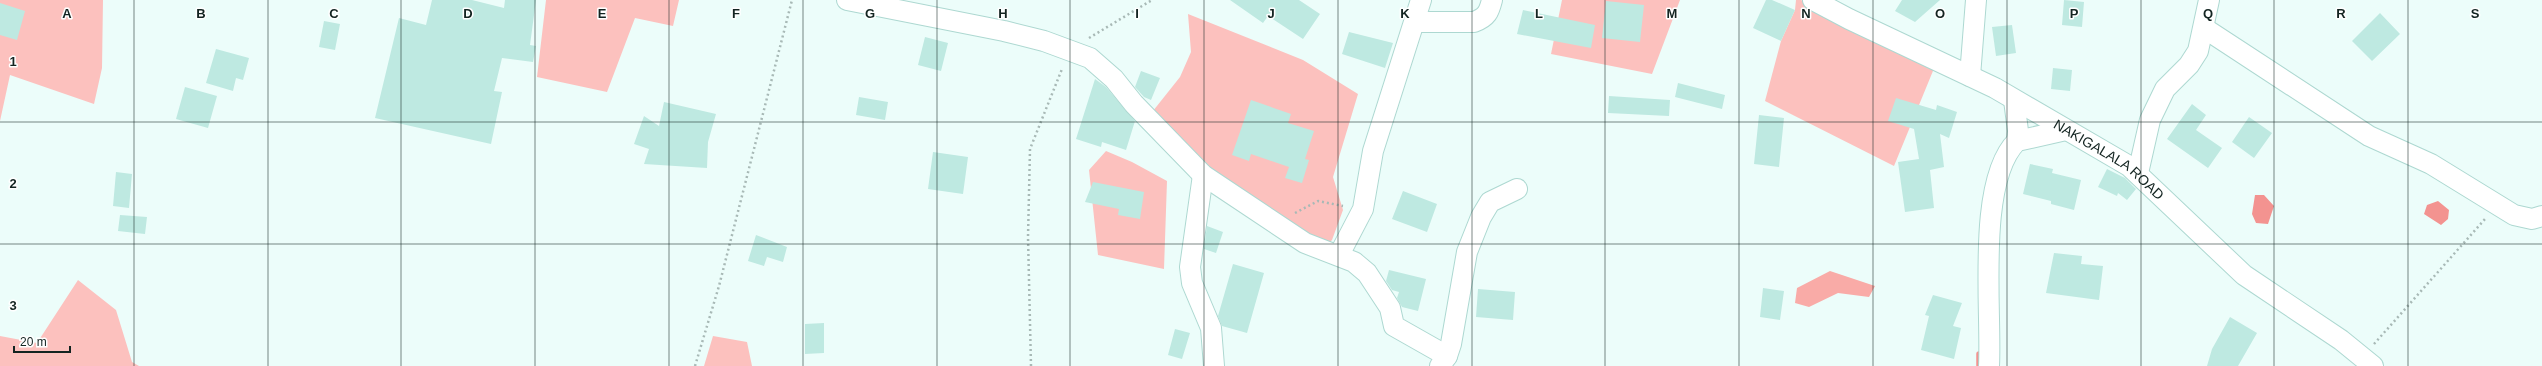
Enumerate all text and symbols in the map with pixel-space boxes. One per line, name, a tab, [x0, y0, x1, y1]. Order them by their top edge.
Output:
text: A	[62, 6, 72, 21]
text: B	[196, 6, 206, 21]
text: C	[329, 6, 339, 21]
text: D	[463, 6, 473, 21]
text: E	[598, 6, 607, 21]
text: F	[732, 6, 740, 21]
text: G	[865, 6, 875, 21]
text: H	[998, 6, 1008, 21]
text: I	[1135, 6, 1139, 21]
text: J	[1267, 6, 1275, 21]
text: K	[1400, 6, 1410, 21]
text: L	[1535, 6, 1543, 21]
text: M	[1667, 6, 1677, 21]
text: N	[1801, 6, 1811, 21]
text: O	[1935, 6, 1945, 21]
text: P	[2070, 6, 2079, 21]
text: Q	[2203, 6, 2213, 21]
text: R	[2336, 6, 2346, 21]
text: S	[2471, 6, 2480, 21]
text: 1	[9, 54, 17, 69]
street label: NAKIGALALA ROAD	[2051, 116, 2167, 203]
text: 2	[9, 176, 17, 191]
text: 3	[9, 298, 17, 313]
scale bar	[14, 328, 70, 354]
text: 20 m	[20, 335, 47, 349]

